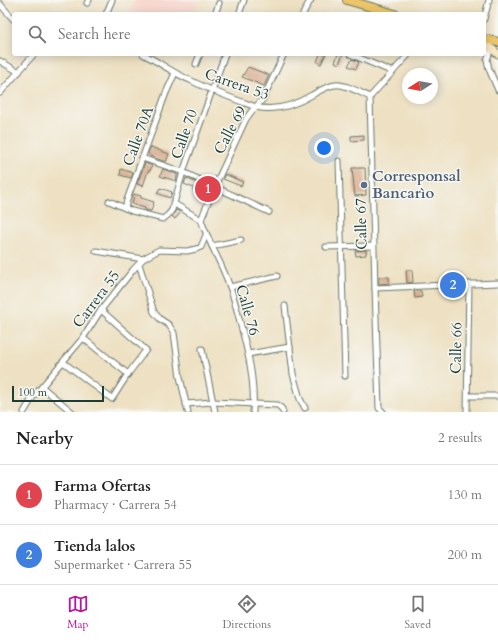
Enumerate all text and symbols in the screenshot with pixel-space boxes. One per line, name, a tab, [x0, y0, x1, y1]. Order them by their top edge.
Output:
search box	[12, 12, 486, 56]
icon: search	[26, 23, 48, 45]
text: Search here	[58, 24, 131, 44]
street label: Carrera 53	[202, 64, 272, 104]
north arrow	[402, 68, 438, 104]
street label: Calle 69	[209, 102, 251, 158]
street label: Calle 70A	[118, 103, 158, 169]
street label: Calle 70	[166, 106, 202, 162]
your location	[314, 138, 334, 158]
place label: Corresponsal Bancarìo	[372, 166, 461, 203]
pin: 1	[195, 174, 221, 204]
marker: Corresponsal Bancarìo	[359, 180, 369, 190]
street label: Calle 67	[351, 198, 371, 250]
street label: Carrera 55	[68, 266, 124, 332]
pin: 2	[440, 270, 466, 300]
street label: Calle 76	[231, 282, 265, 338]
street label: Calle 66	[446, 322, 466, 374]
scale bar	[12, 384, 104, 403]
text: 100 m	[18, 385, 47, 400]
text: Nearby	[16, 427, 73, 450]
text: 2 results	[438, 429, 482, 447]
text: Farma Ofertas	[54, 476, 151, 496]
text: 1	[26, 486, 32, 504]
text: 130 m	[448, 486, 482, 504]
text: Pharmacy · Carrera 54	[54, 496, 177, 514]
text: Tienda lalos	[54, 536, 135, 556]
text: 2	[26, 546, 32, 564]
text: 200 m	[448, 546, 482, 564]
text: Supermarket · Carrera 55	[54, 556, 192, 574]
tab: Map	[67, 593, 89, 632]
tab: Directions	[222, 593, 271, 632]
tab: Saved	[405, 593, 431, 632]

